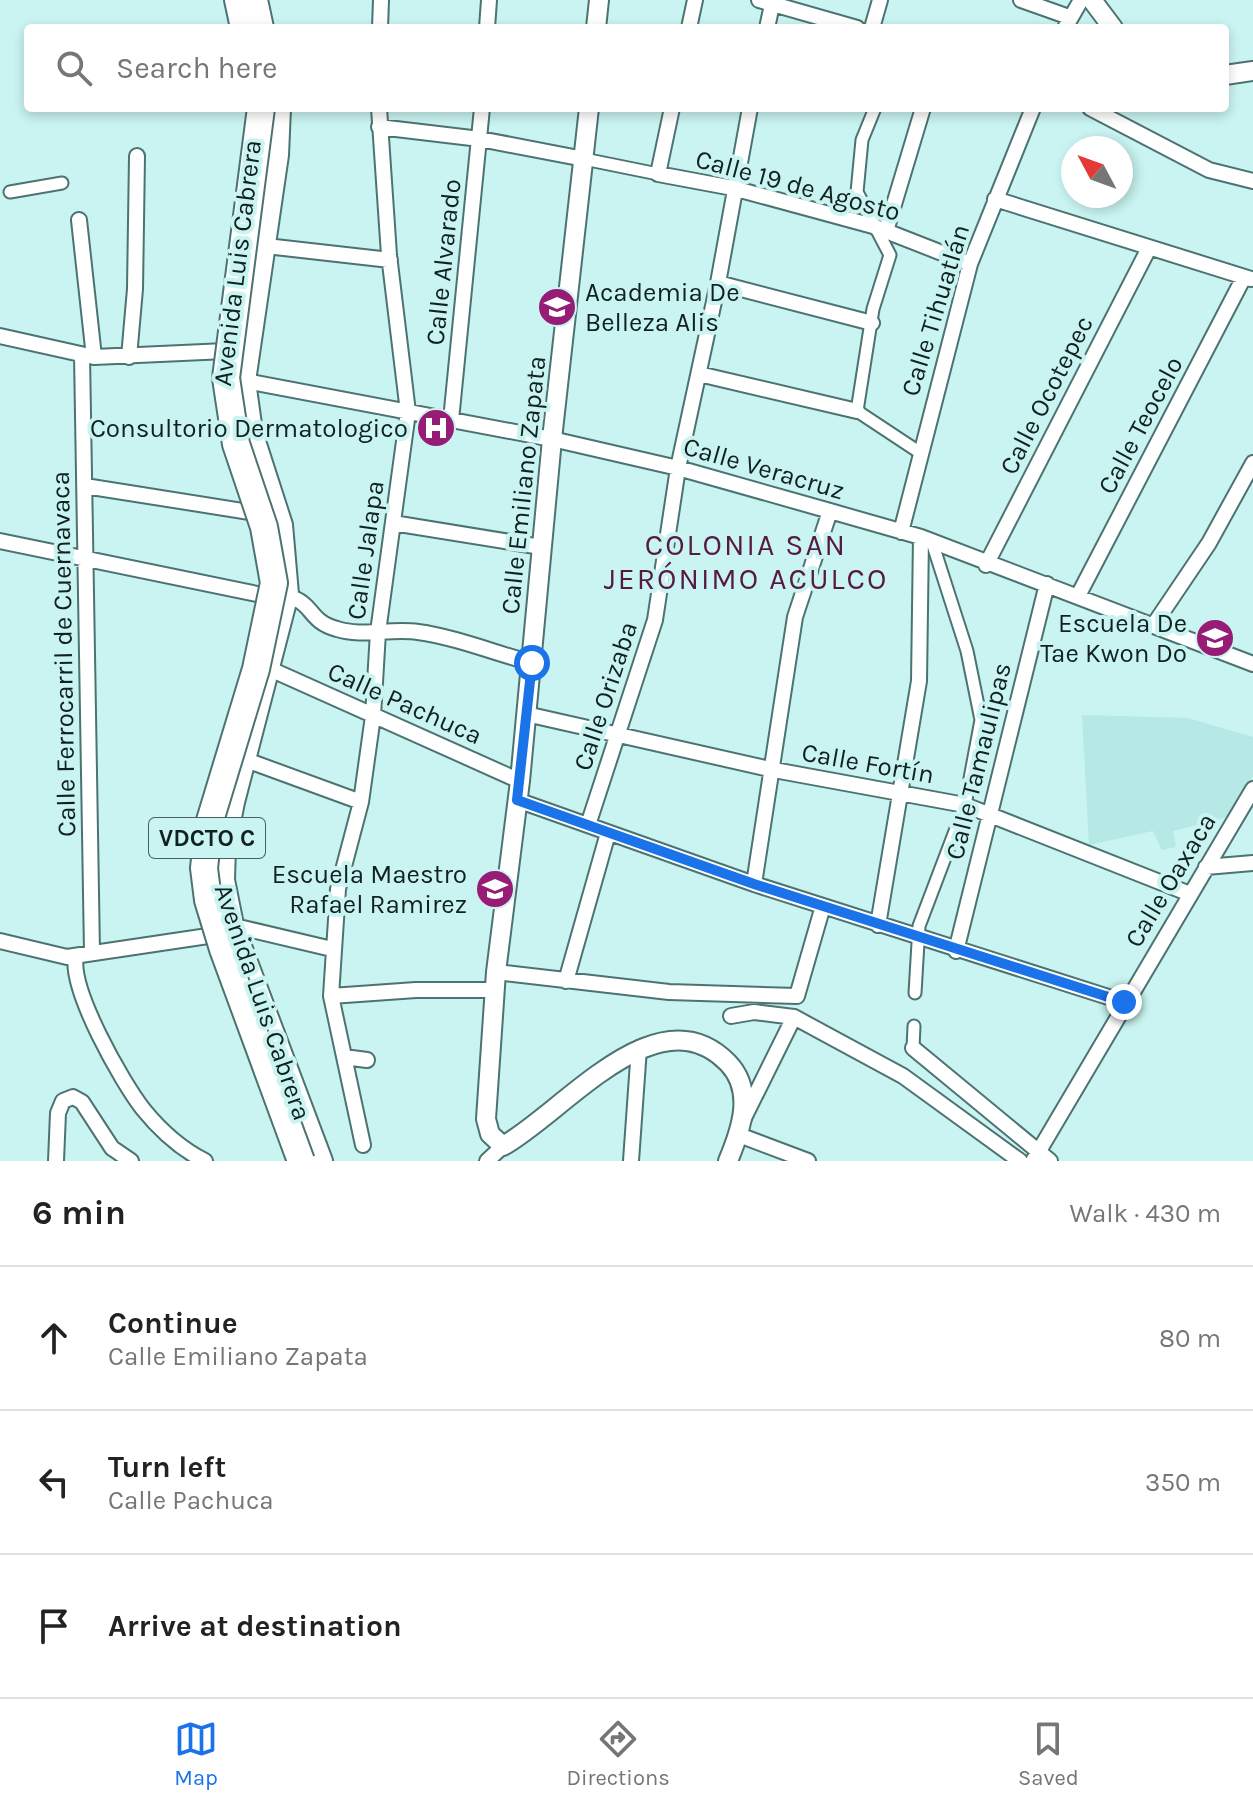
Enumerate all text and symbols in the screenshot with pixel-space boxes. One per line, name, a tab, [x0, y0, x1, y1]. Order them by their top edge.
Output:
search box	[24, 24, 1229, 112]
icon: search	[52, 46, 96, 90]
text: Search here	[116, 50, 277, 86]
north arrow	[1061, 136, 1133, 208]
street label: Avenida Luis Cabrera	[207, 138, 268, 388]
street label: Calle 19 de Agosto	[692, 143, 904, 228]
street label: Calle Alvarado	[419, 177, 468, 347]
street label: Calle Tihuatlán	[895, 221, 976, 400]
place label: Academia De Belleza Alis	[585, 277, 740, 338]
school or university icon: Academia De Belleza Alis	[536, 286, 578, 328]
street label: Calle Ocotepec	[993, 311, 1100, 480]
street label: Calle Teocelo	[1091, 351, 1190, 499]
street label: Calle Emiliano Zapata	[495, 354, 552, 616]
hospital icon: Consultorio Dermatologico	[415, 407, 457, 449]
place label: Consultorio Dermatologico	[90, 413, 408, 444]
street label: Calle Veracruz	[680, 431, 848, 506]
street label: Calle Ferrocarril de Cuernavaca	[45, 471, 82, 837]
street label: Calle Jalapa	[340, 478, 391, 622]
district label: COLONIA SAN JERÓNIMO ACULCO	[604, 527, 888, 597]
place label: Escuela De Tae Kwon Do	[1040, 608, 1187, 669]
school or university icon: Escuela De Tae Kwon Do	[1194, 617, 1236, 659]
street label: Calle Orizaba	[567, 618, 644, 774]
route start	[514, 645, 550, 681]
street label: Calle Pachuca	[323, 656, 487, 751]
street label: Calle Tamaulipas	[939, 659, 1018, 863]
street label: Calle Fortín	[799, 737, 937, 790]
street label: Calle Oaxaca	[1118, 808, 1223, 953]
road number: VDCTO C	[149, 818, 265, 858]
place label: Escuela Maestro Rafael Ramirez	[272, 859, 467, 920]
school or university icon: Escuela Maestro Rafael Ramirez	[474, 868, 516, 910]
street label: Avenida Luis Cabrera	[208, 880, 318, 1124]
route end	[1106, 984, 1142, 1020]
text: 6 min	[32, 1193, 126, 1233]
text: Walk · 430 m	[1070, 1198, 1221, 1229]
text: Continue	[108, 1305, 238, 1341]
icon: ahead	[32, 1316, 76, 1360]
text: 80 m	[1159, 1323, 1221, 1354]
text: Calle Emiliano Zapata	[108, 1341, 368, 1372]
text: Turn left	[108, 1449, 226, 1485]
icon: left	[32, 1460, 76, 1504]
text: 350 m	[1145, 1467, 1221, 1498]
text: Calle Pachuca	[108, 1485, 274, 1516]
icon: arrive	[32, 1604, 76, 1648]
text: Arrive at destination	[108, 1608, 402, 1644]
tab: Map	[174, 1717, 218, 1791]
tab: Directions	[566, 1717, 670, 1791]
tab: Saved	[1018, 1717, 1079, 1791]

